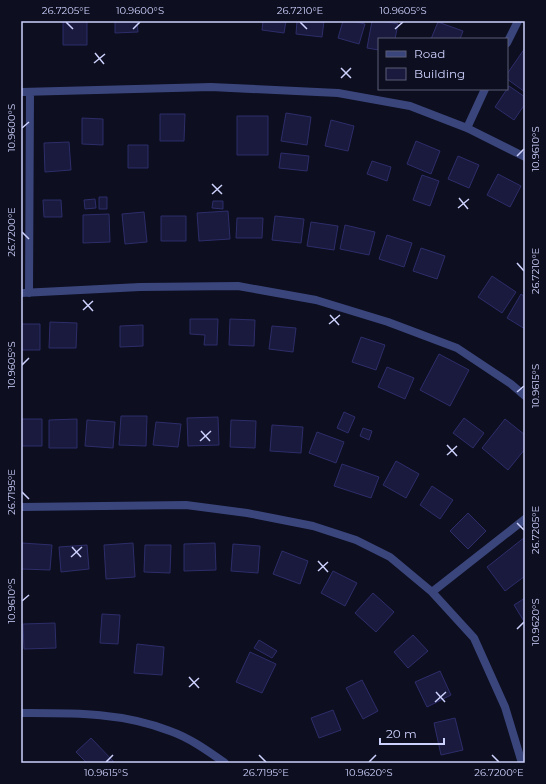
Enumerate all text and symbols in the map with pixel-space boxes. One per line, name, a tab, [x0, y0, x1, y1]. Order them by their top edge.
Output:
text: 26.7205°E	[42, 4, 91, 17]
text: 10.9600°S	[116, 4, 164, 17]
text: 26.7210°E	[277, 4, 324, 17]
text: 10.9605°S	[379, 4, 427, 17]
legend	[378, 38, 508, 90]
text: Road	[414, 46, 445, 61]
text: Building	[414, 66, 465, 81]
text: 10.9600°S	[5, 104, 18, 152]
text: 10.9610°S	[529, 126, 542, 172]
text: 26.7200°E	[5, 207, 18, 257]
text: 26.7210°E	[529, 247, 542, 294]
text: 10.9605°S	[5, 341, 18, 389]
text: 10.9615°S	[529, 364, 542, 408]
text: 26.7195°E	[5, 469, 18, 515]
text: 26.7205°E	[529, 505, 542, 554]
text: 10.9610°S	[5, 578, 18, 624]
text: 10.9620°S	[529, 598, 542, 646]
scale bar	[380, 720, 444, 746]
text: 20 m	[386, 726, 417, 741]
text: 10.9615°S	[84, 766, 128, 779]
text: 26.7195°E	[243, 766, 289, 779]
text: 10.9620°S	[345, 766, 393, 779]
text: 26.7200°E	[474, 766, 524, 779]

